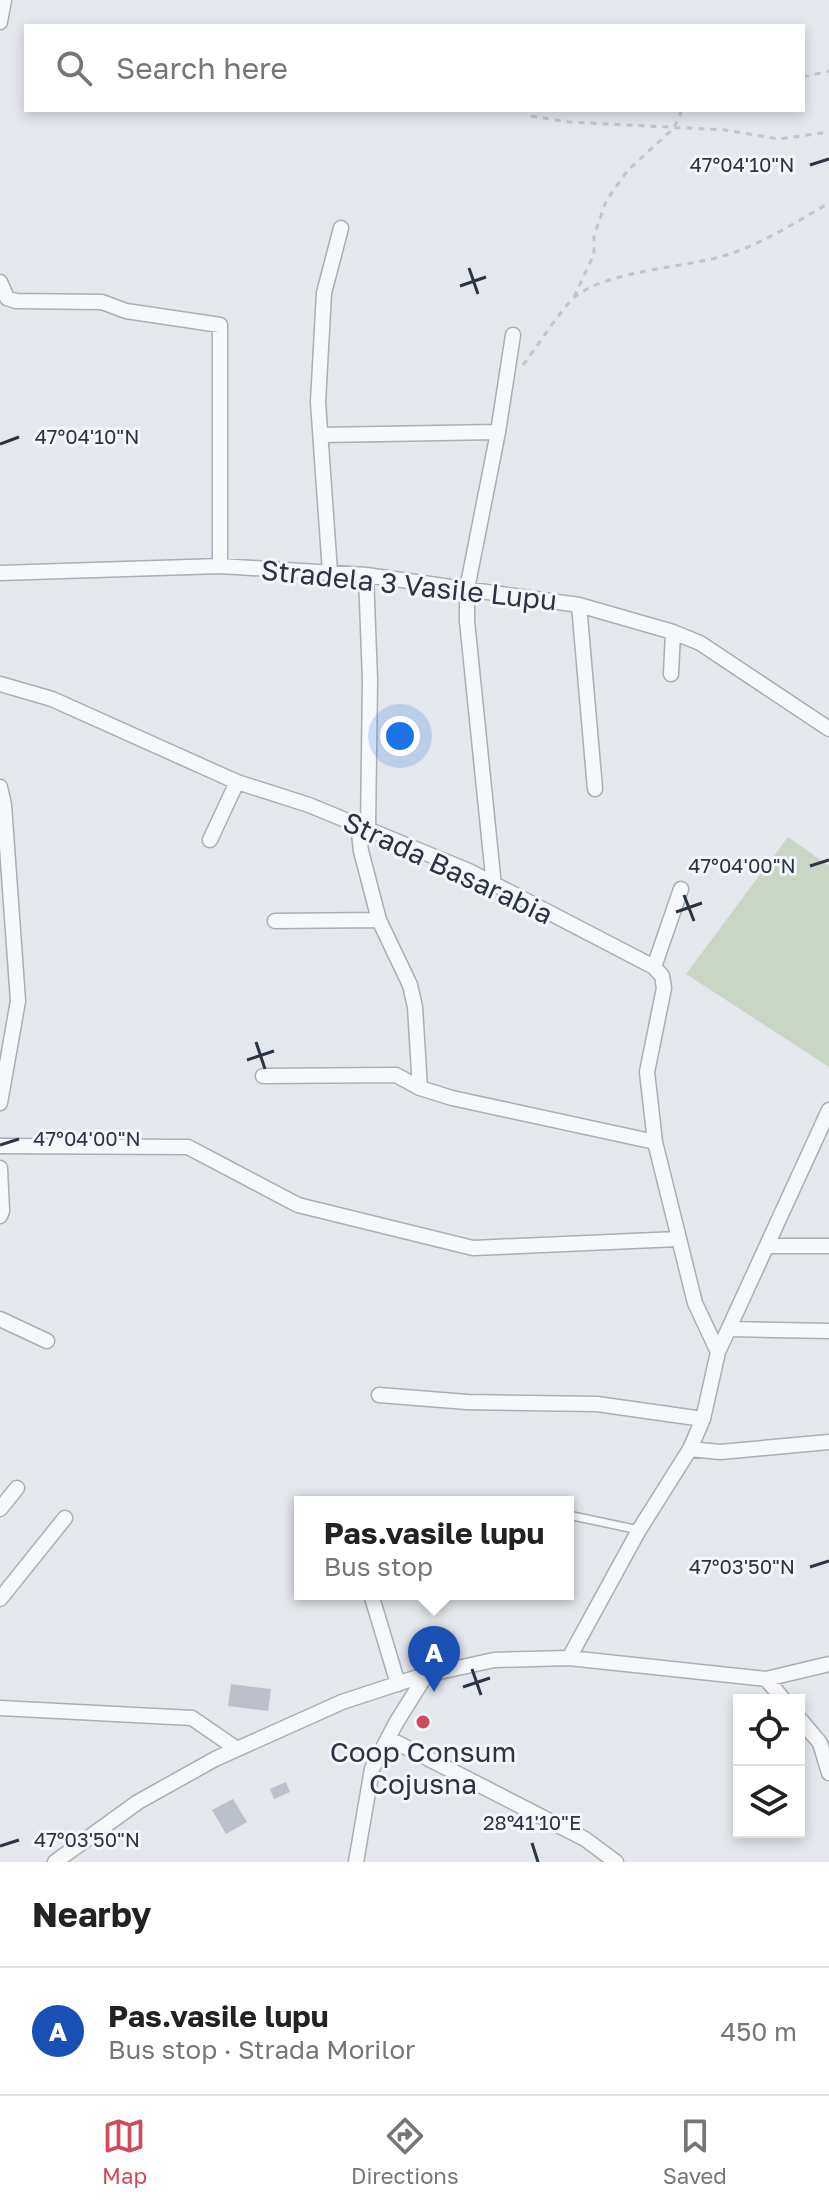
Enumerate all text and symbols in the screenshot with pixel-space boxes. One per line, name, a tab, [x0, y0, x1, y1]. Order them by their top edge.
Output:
search box	[24, 24, 805, 112]
icon: search	[52, 46, 96, 90]
text: Search here	[116, 50, 288, 86]
text: 47°04'10"N	[690, 152, 794, 176]
text: 47°04'10"N	[35, 424, 139, 448]
street label: Stradela 3 Vasile Lupu	[259, 553, 559, 616]
your location	[380, 716, 420, 756]
street label: Strada Basarabia	[338, 805, 558, 931]
text: 47°04'00"N	[688, 853, 796, 877]
text: 47°04'00"N	[33, 1126, 141, 1150]
popup	[294, 1496, 574, 1600]
text: Pas.vasile lupu	[324, 1515, 544, 1551]
text: Bus stop	[324, 1551, 433, 1582]
text: 47°03'50"N	[689, 1554, 795, 1578]
pin: A	[408, 1626, 460, 1692]
map controls	[733, 1694, 805, 1838]
button: locate	[733, 1694, 805, 1766]
marker: Coop Consum Cojusna	[414, 1713, 432, 1731]
place label: Coop Consum Cojusna	[330, 1735, 516, 1800]
button: layers	[733, 1766, 805, 1838]
text: 28°41'10"E	[483, 1810, 581, 1834]
text: 47°03'50"N	[34, 1827, 140, 1851]
text: Nearby	[32, 1894, 152, 1934]
text: Pas.vasile lupu	[108, 1998, 329, 2034]
text: A	[49, 2016, 67, 2047]
text: 450 m	[720, 2016, 797, 2047]
text: Bus stop · Strada Morilor	[108, 2034, 415, 2065]
tab: Map	[102, 2114, 147, 2189]
tab: Directions	[351, 2114, 459, 2189]
tab: Saved	[663, 2114, 727, 2189]

